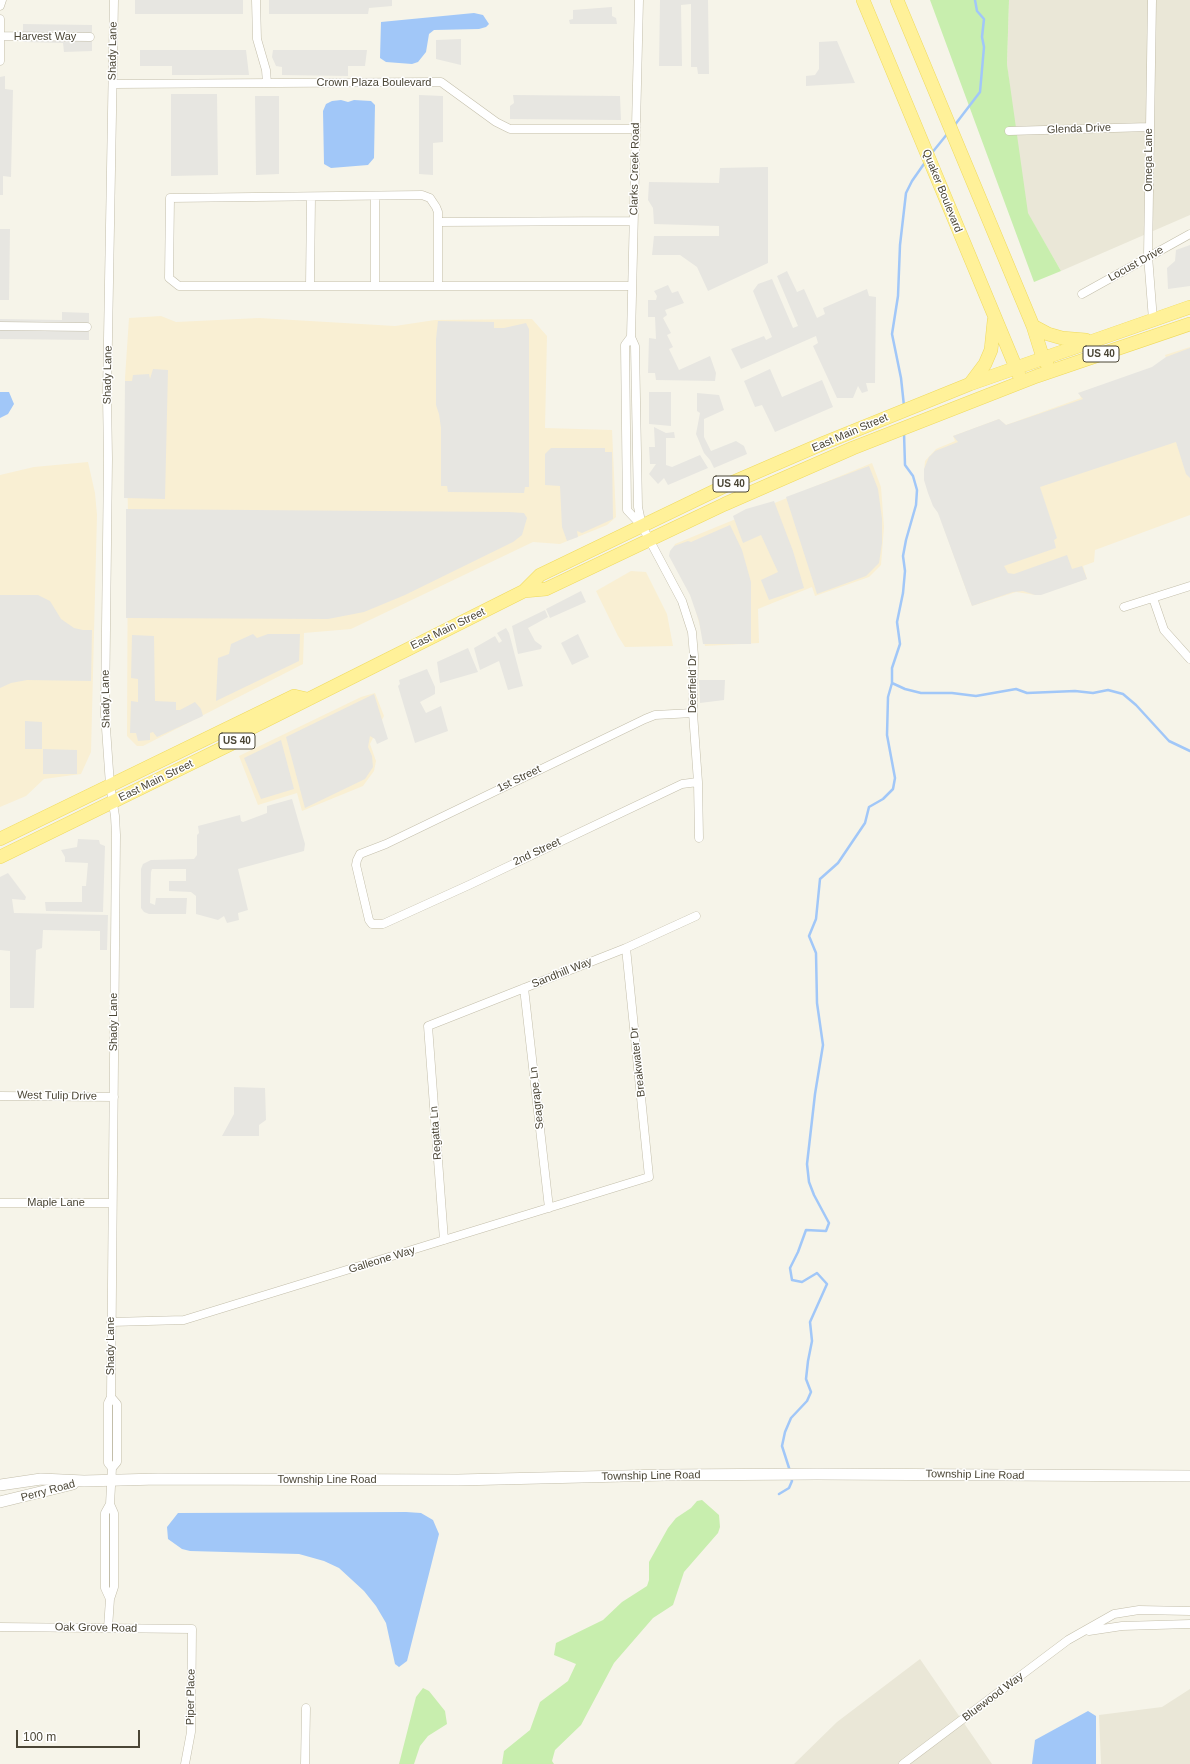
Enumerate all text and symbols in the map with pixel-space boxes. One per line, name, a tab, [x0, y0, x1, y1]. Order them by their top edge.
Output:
street label: Shady Lane	[106, 22, 120, 80]
street label: Harvest Way	[14, 30, 76, 44]
street label: Crown Plaza Boulevard	[317, 76, 431, 90]
street label: Glenda Drive	[1047, 121, 1111, 137]
street label: Clarks Creek Road	[628, 122, 642, 216]
street label: Omega Lane	[1142, 128, 1156, 192]
street label: Quaker Boulevard	[919, 147, 965, 235]
street label: Locust Drive	[1106, 243, 1166, 285]
street label: Shady Lane	[101, 346, 115, 404]
road number: US 40	[1083, 346, 1119, 362]
street label: East Main Street	[810, 411, 890, 455]
road number: US 40	[713, 476, 749, 492]
street label: East Main Street	[409, 605, 487, 653]
street label: Deerfield Dr	[686, 655, 700, 713]
street label: Shady Lane	[99, 670, 113, 728]
road number: US 40	[219, 733, 255, 749]
street label: East Main Street	[117, 757, 195, 805]
street label: 1st Street	[495, 763, 543, 795]
street label: 2nd Street	[511, 835, 563, 869]
street label: Sandhill Way	[530, 955, 594, 991]
street label: Shady Lane	[107, 993, 121, 1051]
street label: Breakwater Dr	[628, 1026, 648, 1098]
street label: Seagrape Ln	[527, 1066, 547, 1130]
street label: West Tulip Drive	[17, 1089, 97, 1103]
street label: Regatta Ln	[428, 1106, 444, 1160]
street label: Maple Lane	[27, 1196, 85, 1210]
street label: Galleone Way	[347, 1244, 417, 1276]
street label: Shady Lane	[104, 1317, 118, 1375]
street label: Township Line Road	[925, 1468, 1025, 1482]
street label: Township Line Road	[601, 1469, 701, 1483]
street label: Township Line Road	[277, 1473, 377, 1487]
street label: Perry Road	[19, 1477, 77, 1505]
street label: Oak Grove Road	[55, 1621, 137, 1635]
street label: Piper Place	[184, 1669, 198, 1725]
street label: Bluewood Way	[960, 1670, 1026, 1724]
scale bar	[18, 1722, 142, 1748]
text: 100 m	[23, 1730, 56, 1744]

